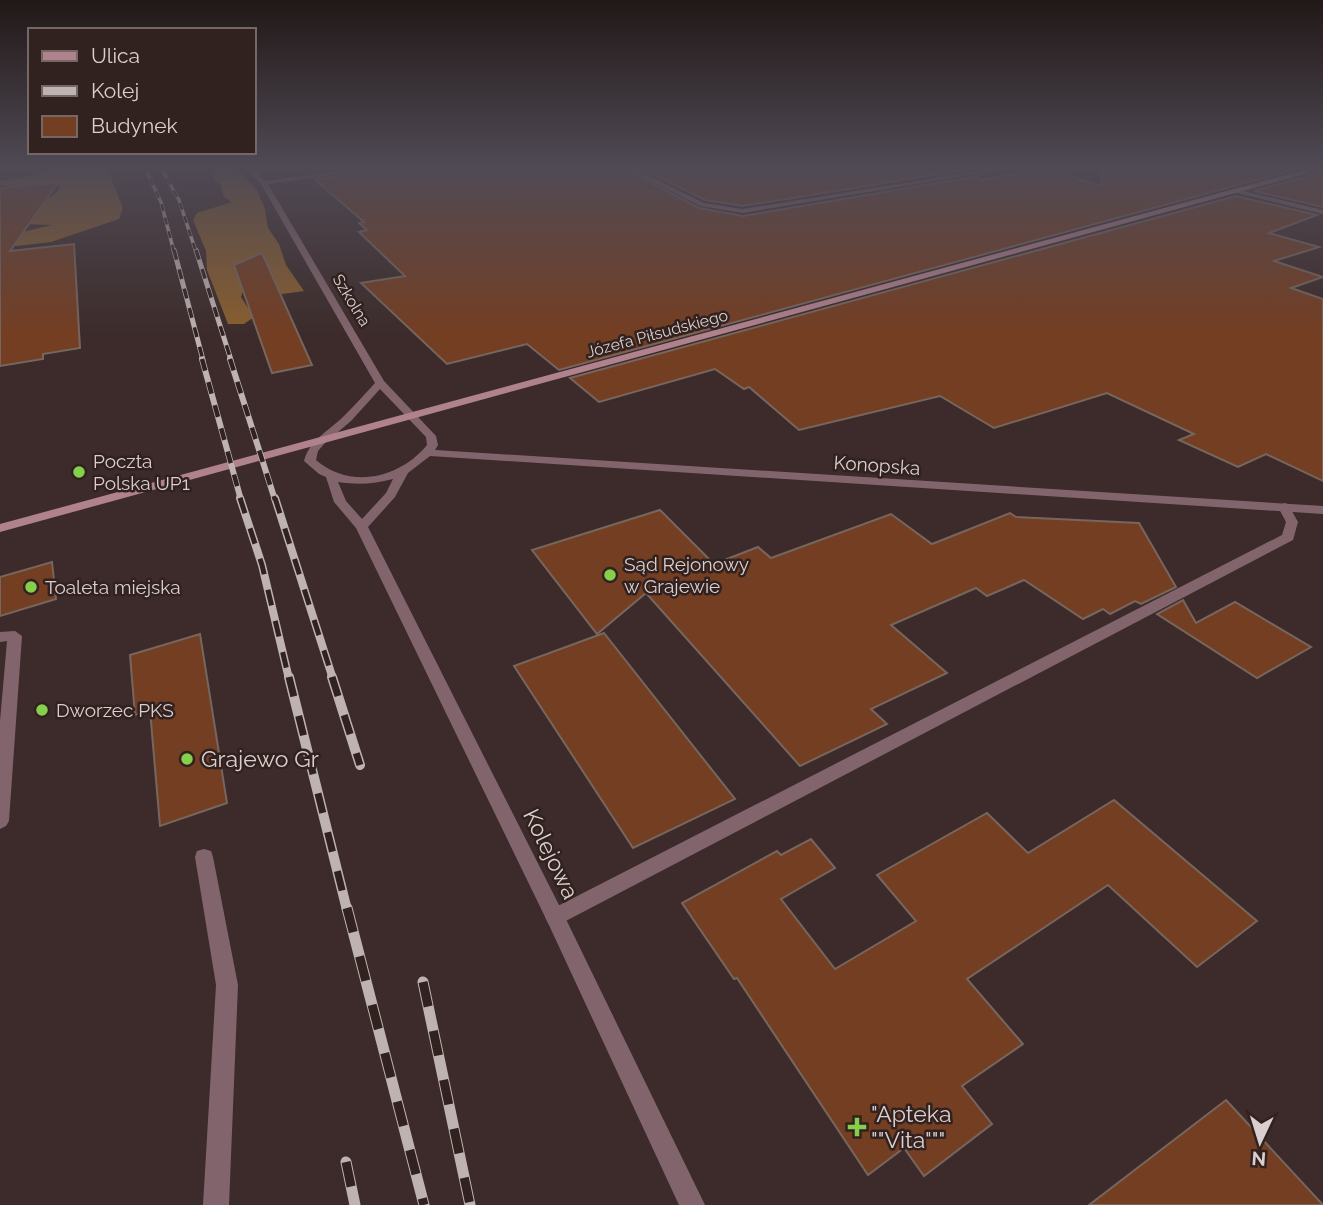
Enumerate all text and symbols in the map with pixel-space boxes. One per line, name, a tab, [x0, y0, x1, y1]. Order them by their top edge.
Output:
legend	[28, 28, 256, 154]
text: Ulica	[91, 43, 140, 68]
text: Kolej	[91, 78, 139, 103]
text: Budynek	[91, 113, 178, 138]
street label: Szkolna	[329, 271, 375, 330]
street label: Józefa Piłsudskiego	[584, 305, 730, 362]
place label: Poczta Polska UP1	[93, 450, 190, 494]
street label: Konopska	[833, 451, 921, 479]
marker: Poczta Polska UP1	[71, 464, 87, 480]
place label: Sąd Rejonowy w Grajewie	[624, 553, 749, 597]
marker: Sąd Rejonowy w Grajewie	[602, 567, 618, 583]
place label: Toaleta miejska	[45, 576, 181, 598]
marker: Toaleta miejska	[23, 579, 39, 595]
place label: Dworzec PKS	[56, 699, 174, 721]
marker: Dworzec PKS	[34, 702, 50, 718]
place label: Grajewo Gr	[201, 745, 319, 772]
marker: Grajewo Gr	[179, 751, 195, 767]
street label: Kolejowa	[518, 804, 585, 903]
place label: "Apteka ""Vita"""	[871, 1100, 951, 1153]
north arrow	[1225, 1107, 1295, 1177]
marker: "Apteka ""Vita"""	[849, 1119, 865, 1135]
text: N	[1251, 1147, 1267, 1170]

